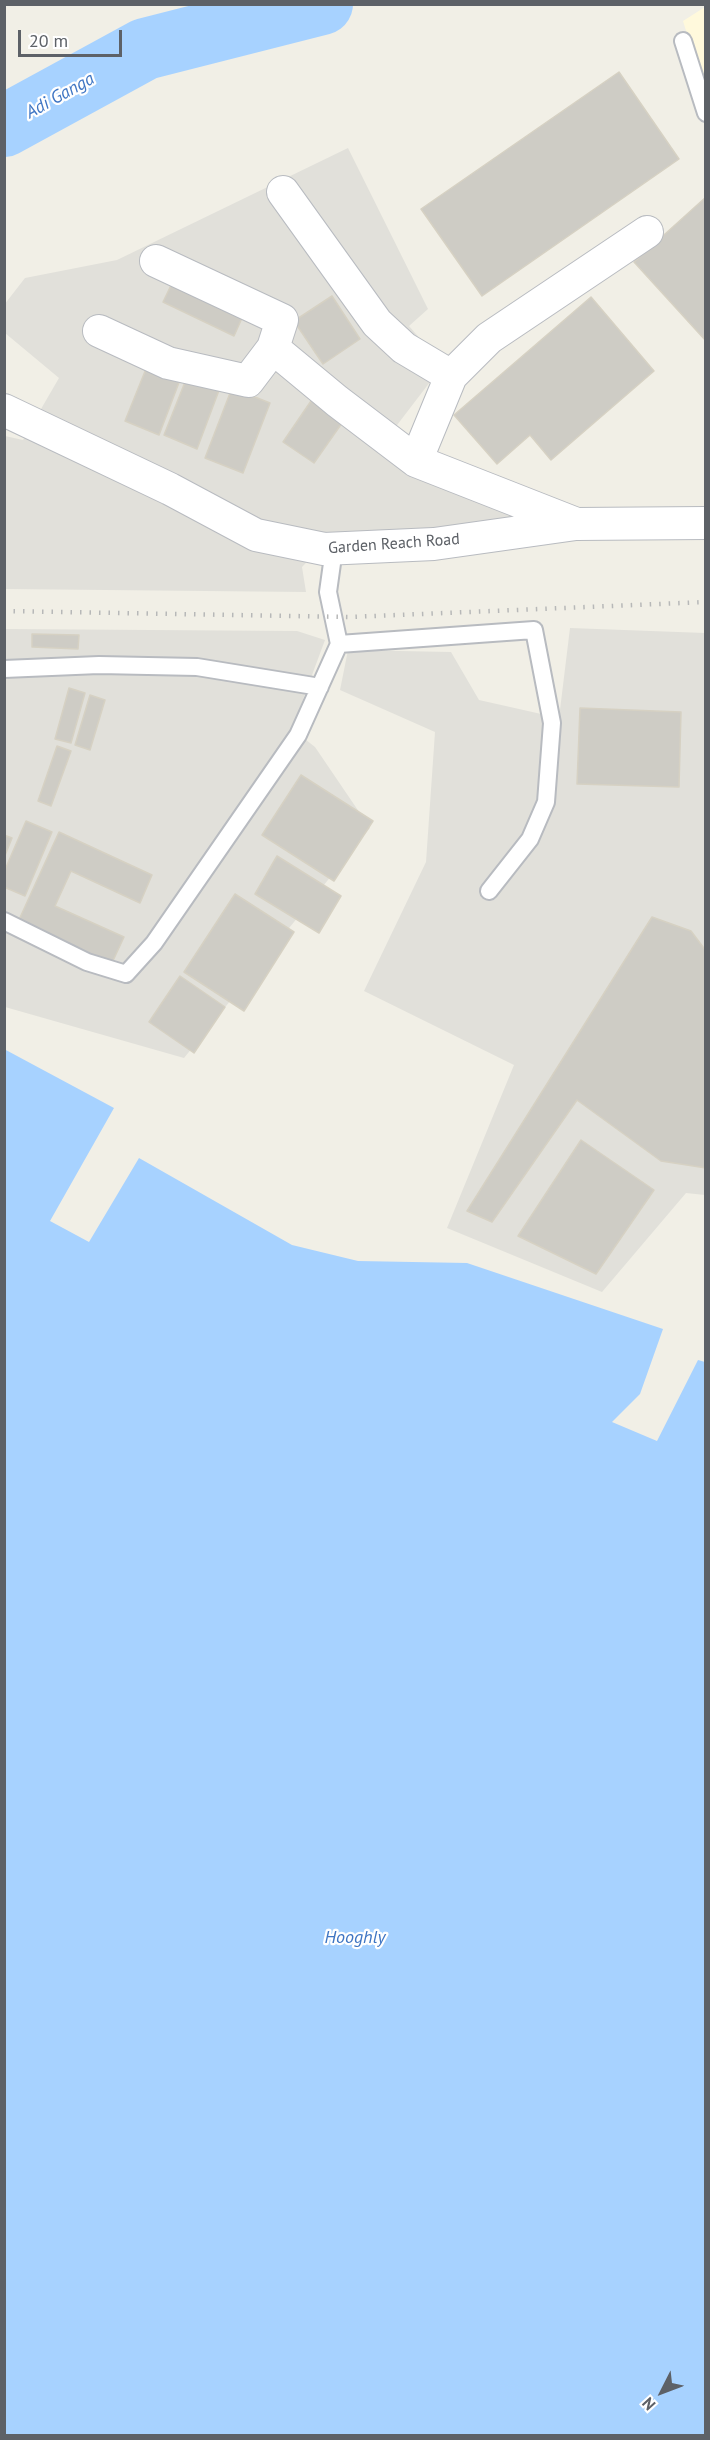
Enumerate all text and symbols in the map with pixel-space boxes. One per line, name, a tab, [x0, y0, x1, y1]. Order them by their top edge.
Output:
scale bar	[21, 18, 124, 56]
text: 20 m	[29, 29, 68, 52]
water label: Adi Ganga	[22, 68, 98, 124]
street label: Garden Reach Road	[328, 530, 460, 558]
water label: Hooghly	[325, 1927, 385, 1949]
north arrow	[632, 2362, 692, 2422]
text: N	[638, 2393, 660, 2415]

